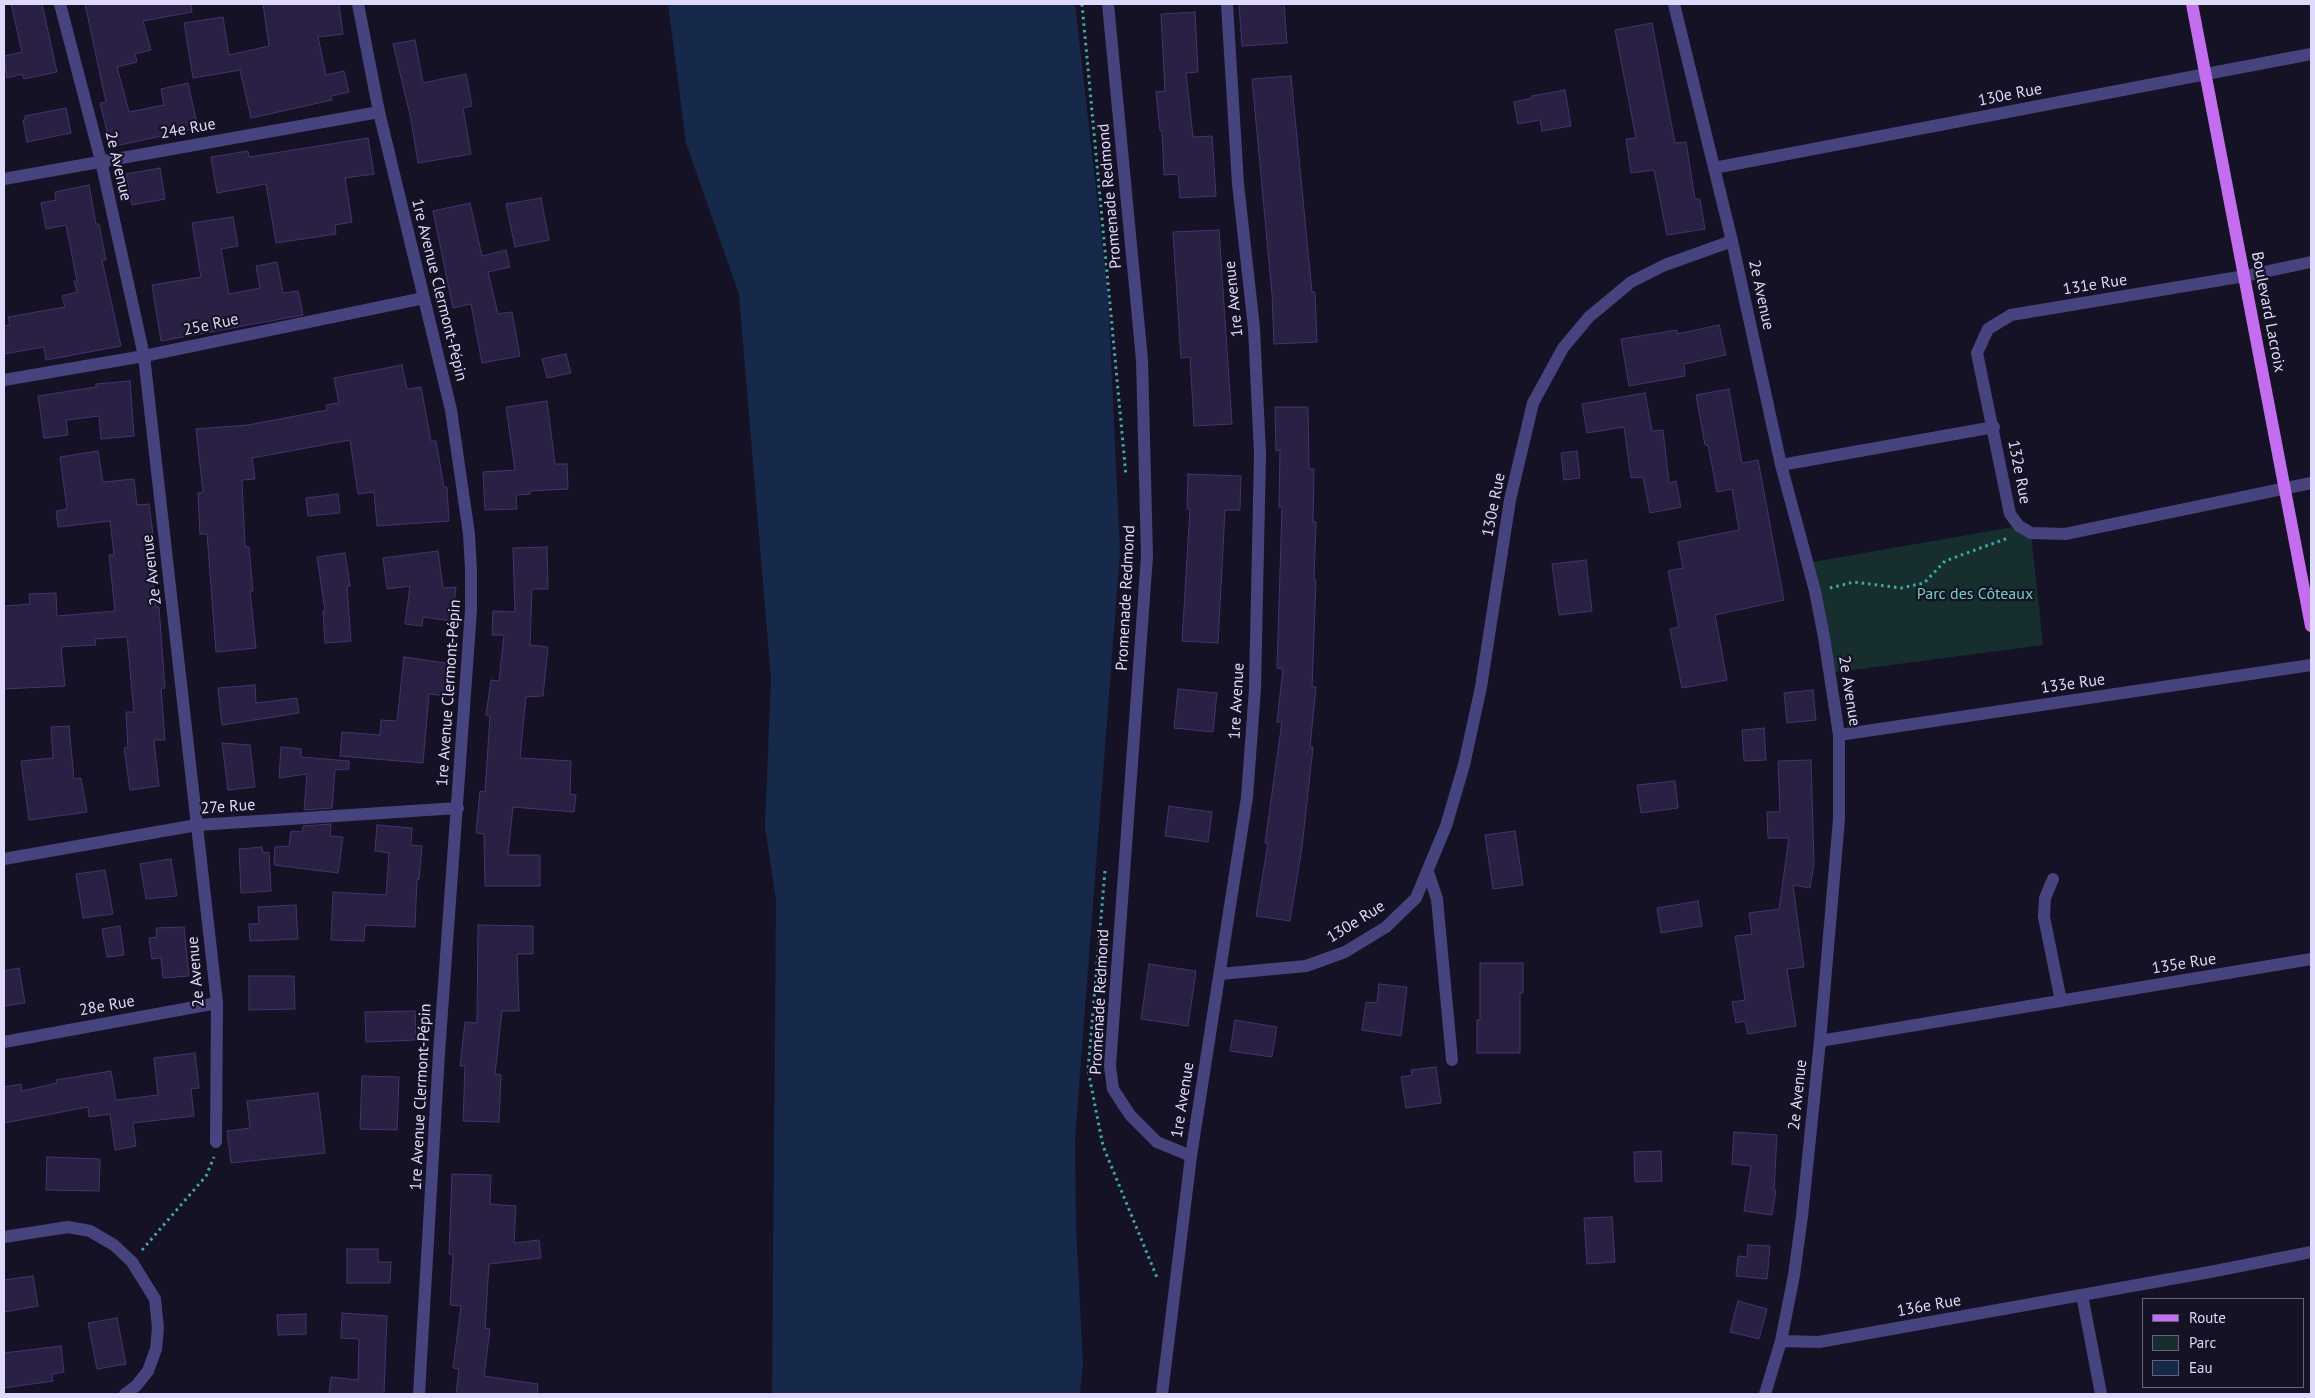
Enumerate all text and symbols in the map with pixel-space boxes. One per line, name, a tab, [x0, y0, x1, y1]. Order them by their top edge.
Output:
street label: 130e Rue	[1976, 79, 2044, 111]
street label: 24e Rue	[159, 115, 217, 143]
street label: Promenade Redmond	[1094, 123, 1126, 269]
street label: 2e Avenue	[101, 129, 135, 203]
street label: 1re Avenue Clermont-Pépin	[407, 197, 471, 383]
street label: Boulevard Lacroix	[2247, 250, 2289, 374]
street label: 2e Avenue	[1744, 258, 1778, 332]
street label: 1re Avenue	[1220, 260, 1248, 338]
street label: 131e Rue	[2062, 270, 2128, 300]
street label: 25e Rue	[182, 310, 240, 340]
street label: 132e Rue	[2003, 438, 2035, 506]
street label: 130e Rue	[1478, 471, 1510, 539]
street label: Promenade Redmond	[1113, 525, 1139, 671]
street label: 2e Avenue	[138, 534, 166, 606]
park label: Parc des Côteaux	[1917, 584, 2033, 604]
street label: 1re Avenue Clermont-Pépin	[433, 599, 465, 787]
street label: 2e Avenue	[1834, 654, 1864, 728]
street label: 1re Avenue	[1225, 662, 1249, 740]
street label: 133e Rue	[2040, 670, 2106, 698]
street label: 27e Rue	[200, 796, 256, 818]
street label: 130e Rue	[1323, 897, 1389, 947]
street label: Promenade Redmond	[1087, 929, 1113, 1075]
street label: 2e Avenue	[183, 936, 209, 1008]
street label: 135e Rue	[2151, 949, 2217, 979]
street label: 28e Rue	[78, 992, 136, 1020]
street label: 1re Avenue Clermont-Pépin	[407, 1003, 435, 1191]
street label: 2e Avenue	[1785, 1059, 1811, 1131]
street label: 1re Avenue	[1168, 1061, 1198, 1139]
street label: 136e Rue	[1895, 1291, 1963, 1321]
legend	[2142, 1298, 2305, 1388]
text: Route	[2189, 1308, 2226, 1327]
text: Parc	[2189, 1333, 2216, 1352]
text: Eau	[2189, 1358, 2213, 1377]

